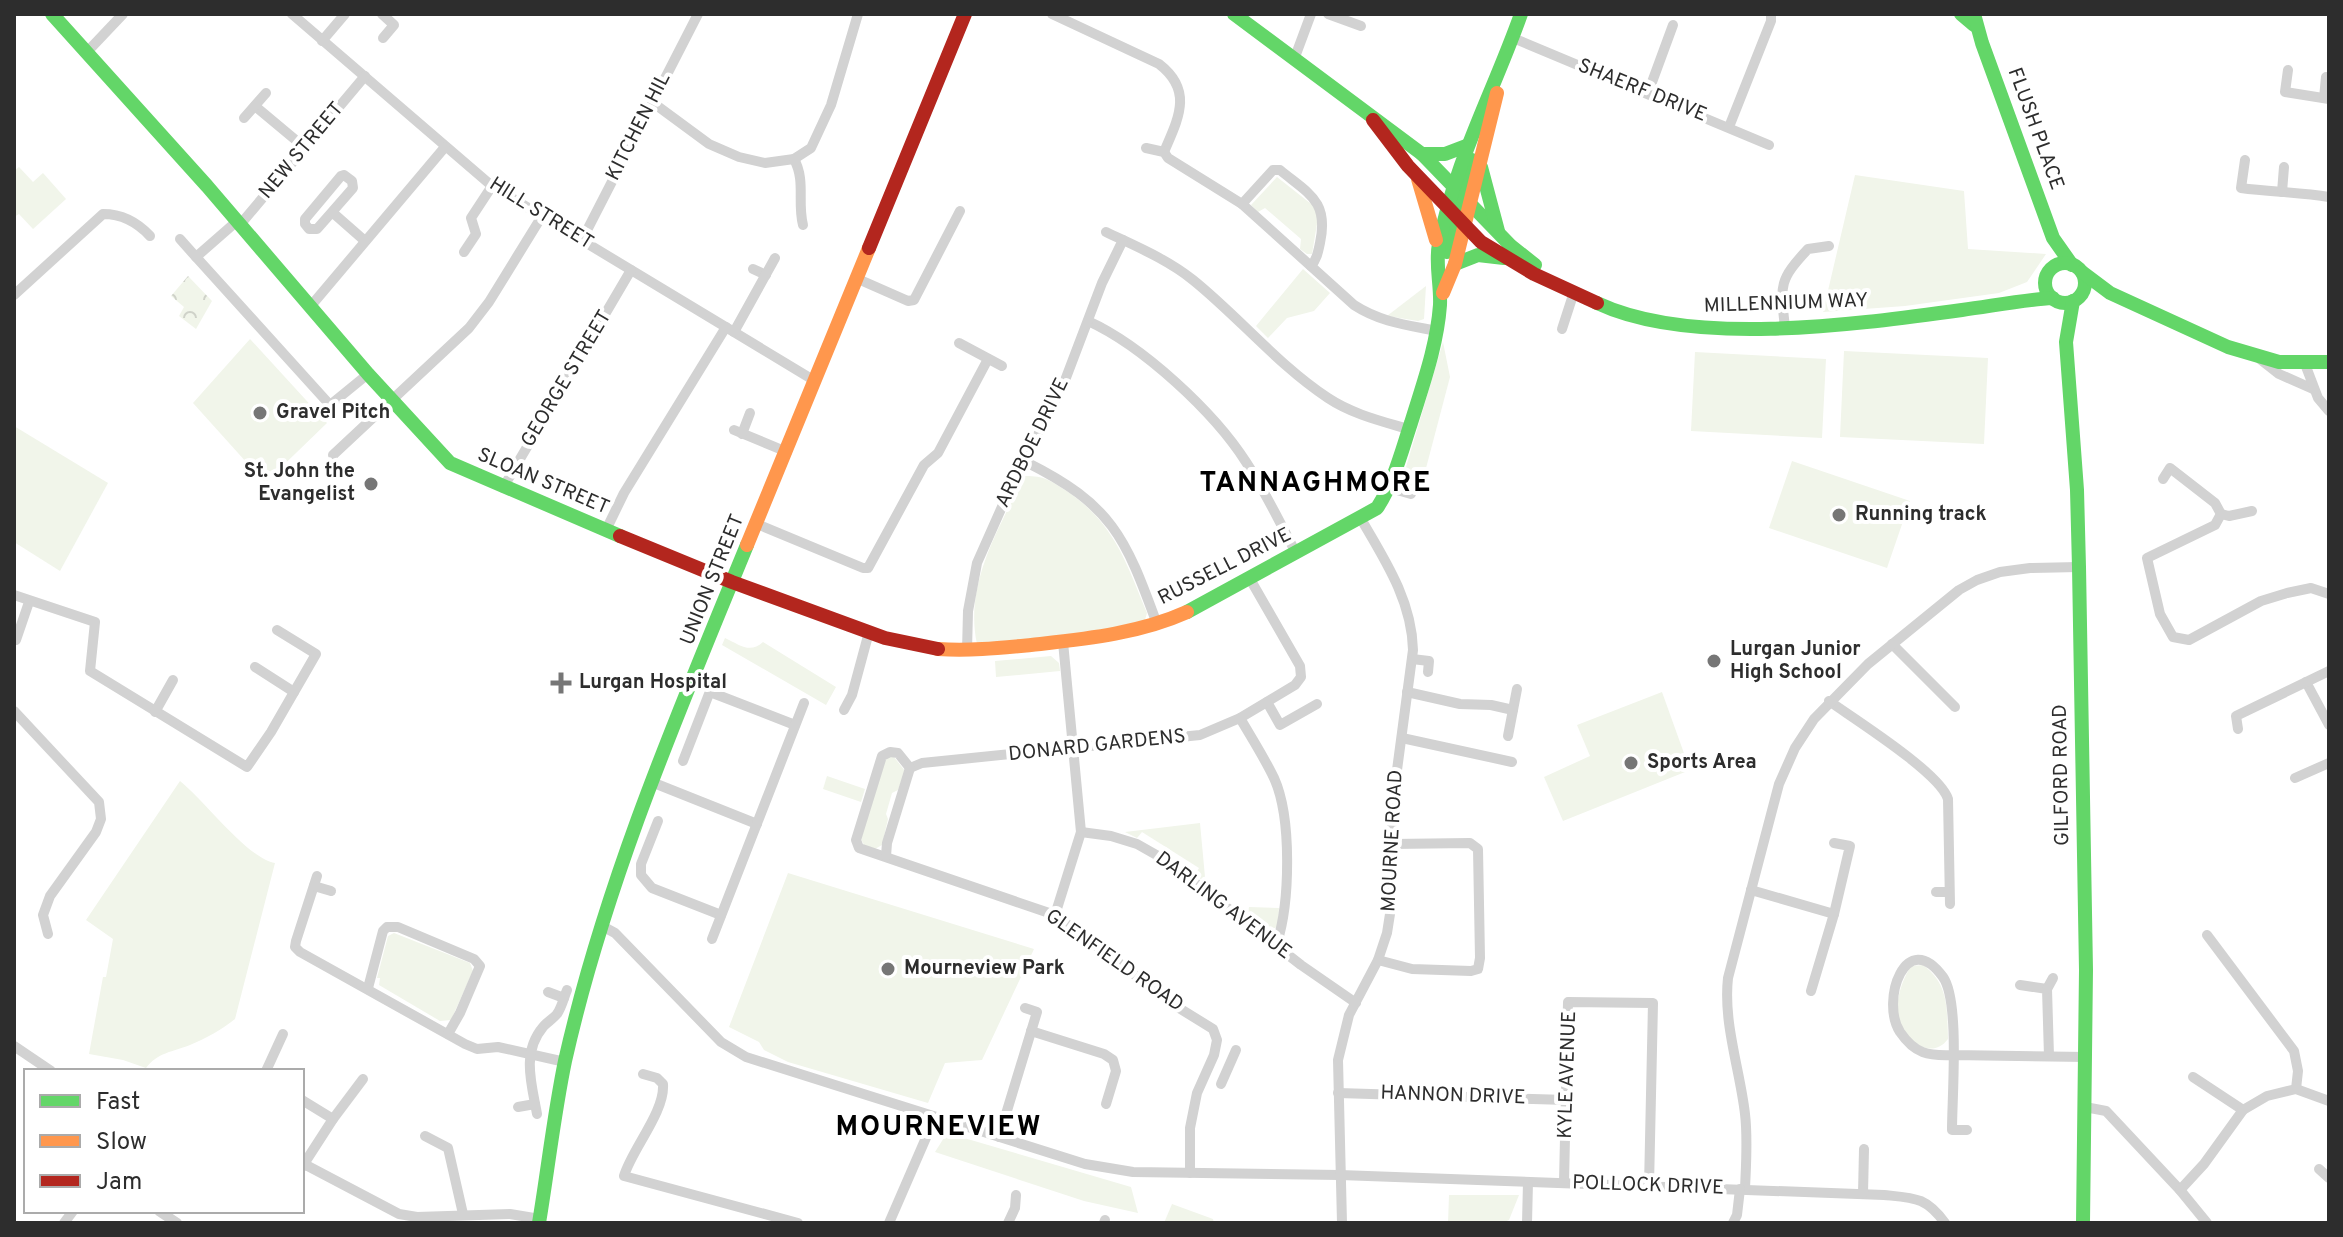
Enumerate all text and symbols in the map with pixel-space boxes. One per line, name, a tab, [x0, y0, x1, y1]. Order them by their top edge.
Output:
street label: SHAERF DRIVE	[1574, 53, 1710, 129]
street label: FLUSH PLACE	[2001, 64, 2069, 194]
street label: KITCHEN HIL	[601, 69, 677, 185]
street label: NEW STREET	[254, 97, 350, 205]
street label: HILL STREET	[484, 172, 598, 256]
street label: MILLENNIUM WAY	[1703, 288, 1869, 320]
street label: GEORGE STREET	[516, 306, 618, 452]
street label: ARDBOE DRIVE	[990, 374, 1076, 512]
place label: Gravel Pitch	[276, 400, 390, 426]
marker: Gravel Pitch	[251, 404, 269, 422]
street label: SLOAN STREET	[473, 443, 613, 521]
place label: St. John the Evangelist	[244, 459, 355, 508]
district label: TANNAGHMORE	[1199, 466, 1433, 502]
marker: St. John the Evangelist	[362, 475, 380, 493]
place label: Running track	[1855, 502, 1987, 528]
marker: Running track	[1830, 506, 1848, 524]
street label: UNION STREET	[675, 511, 751, 649]
street label: RUSSELL DRIVE	[1154, 522, 1296, 612]
place label: Lurgan Junior High School	[1730, 637, 1861, 686]
marker: Lurgan Junior High School	[1705, 652, 1723, 670]
place label: Lurgan Hospital	[579, 670, 727, 696]
marker: Lurgan Hospital	[550, 672, 572, 694]
street label: GILFORD ROAD	[2048, 704, 2076, 846]
street label: DONARD GARDENS	[1007, 724, 1187, 768]
place label: Sports Area	[1647, 750, 1757, 776]
marker: Sports Area	[1622, 754, 1640, 772]
street label: MOURNE ROAD	[1376, 769, 1410, 913]
street label: DARLING AVENUE	[1150, 846, 1296, 966]
street label: GLENFIELD ROAD	[1040, 904, 1188, 1018]
place label: Mourneview Park	[904, 956, 1065, 982]
marker: Mourneview Park	[879, 960, 897, 978]
street label: KYLE AVENUE	[1553, 1011, 1583, 1139]
legend	[24, 1069, 304, 1213]
street label: HANNON DRIVE	[1380, 1080, 1526, 1112]
text: Fast	[96, 1088, 140, 1118]
district label: MOURNEVIEW	[836, 1110, 1042, 1146]
text: Slow	[96, 1128, 147, 1158]
text: Jam	[96, 1168, 142, 1198]
street label: POLLOCK DRIVE	[1572, 1170, 1724, 1202]

